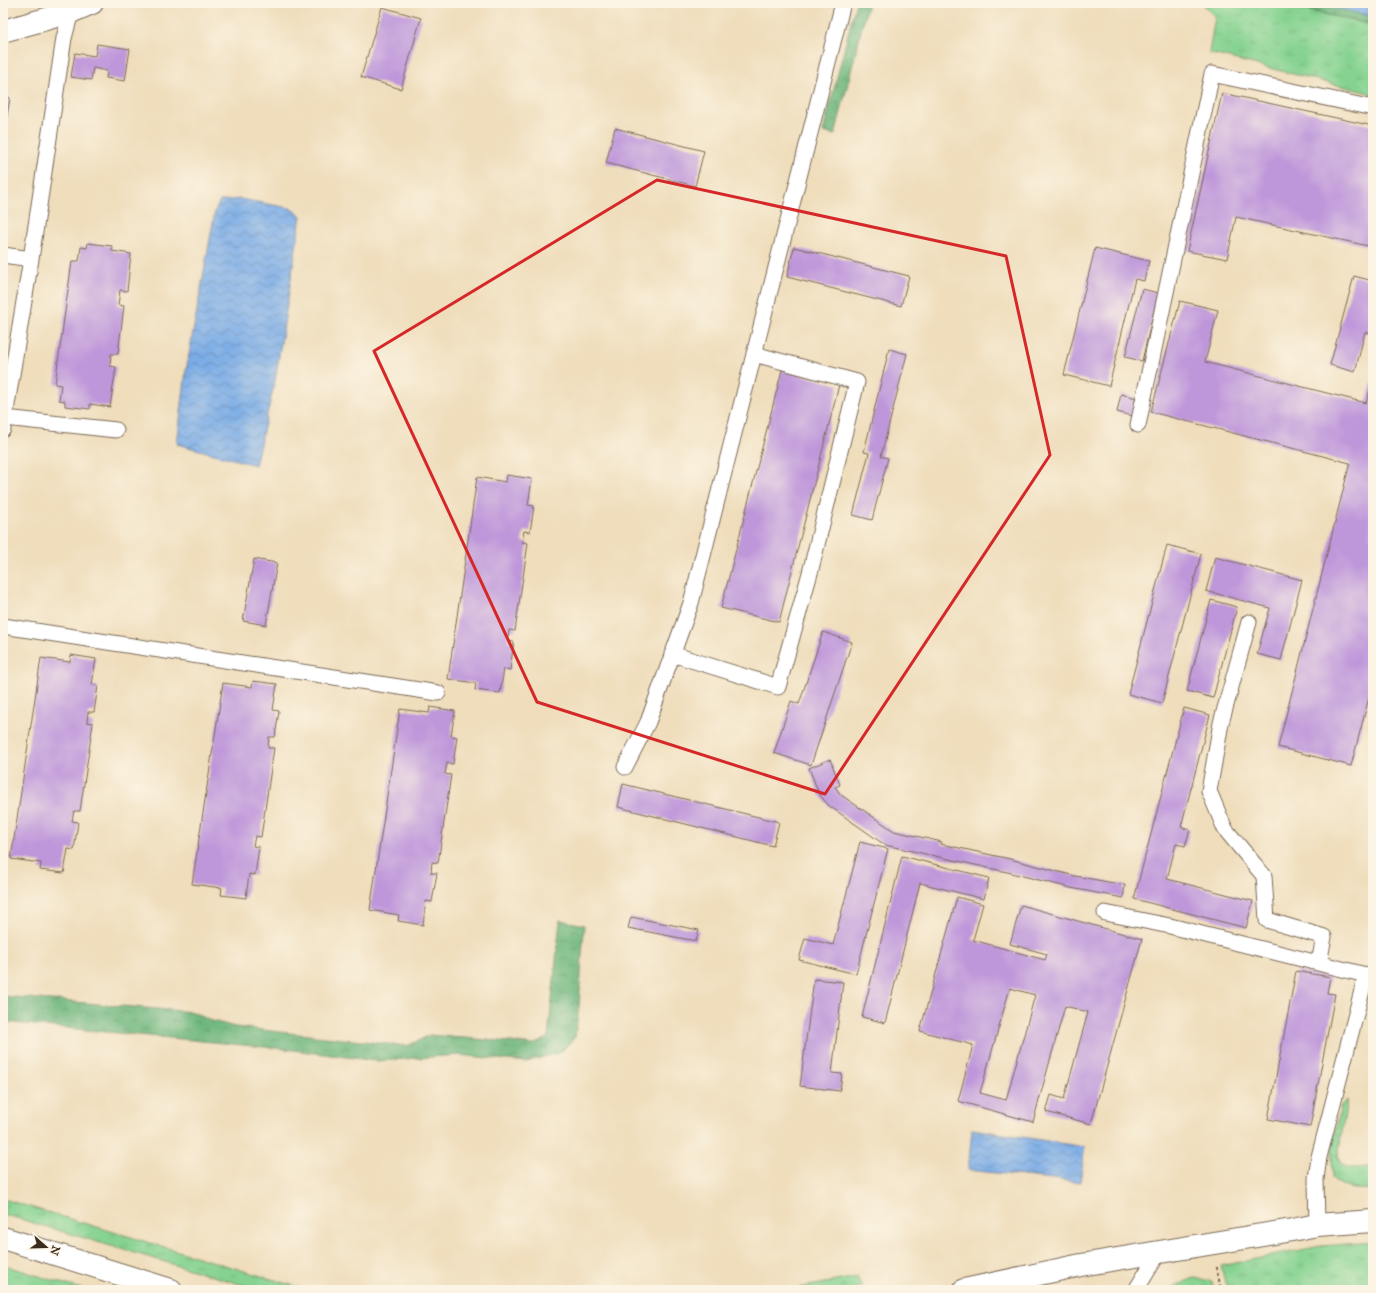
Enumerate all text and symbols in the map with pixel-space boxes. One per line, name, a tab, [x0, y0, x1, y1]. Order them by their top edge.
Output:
north arrow	[26, 1227, 66, 1267]
text: N	[47, 1244, 63, 1257]

